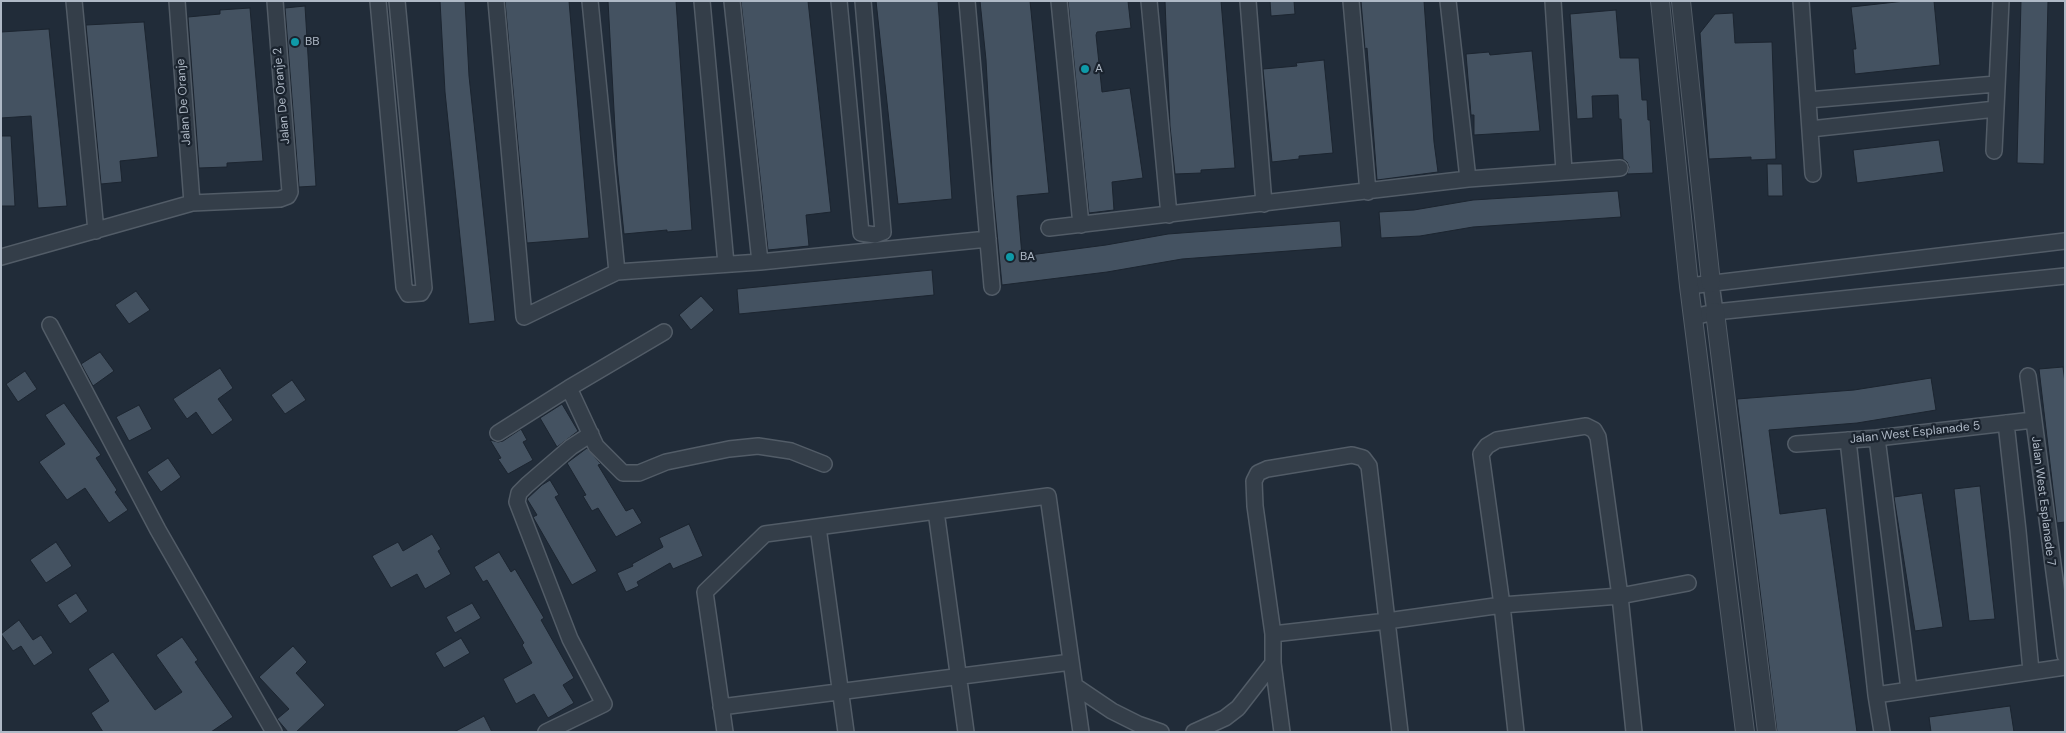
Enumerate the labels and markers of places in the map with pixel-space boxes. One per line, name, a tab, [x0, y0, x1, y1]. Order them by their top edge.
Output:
place label: BB	[305, 35, 319, 49]
marker: BB	[289, 36, 301, 48]
place label: A	[1095, 62, 1103, 76]
marker: A	[1079, 63, 1091, 75]
place label: BA	[1020, 250, 1035, 264]
marker: BA	[1004, 251, 1016, 263]

